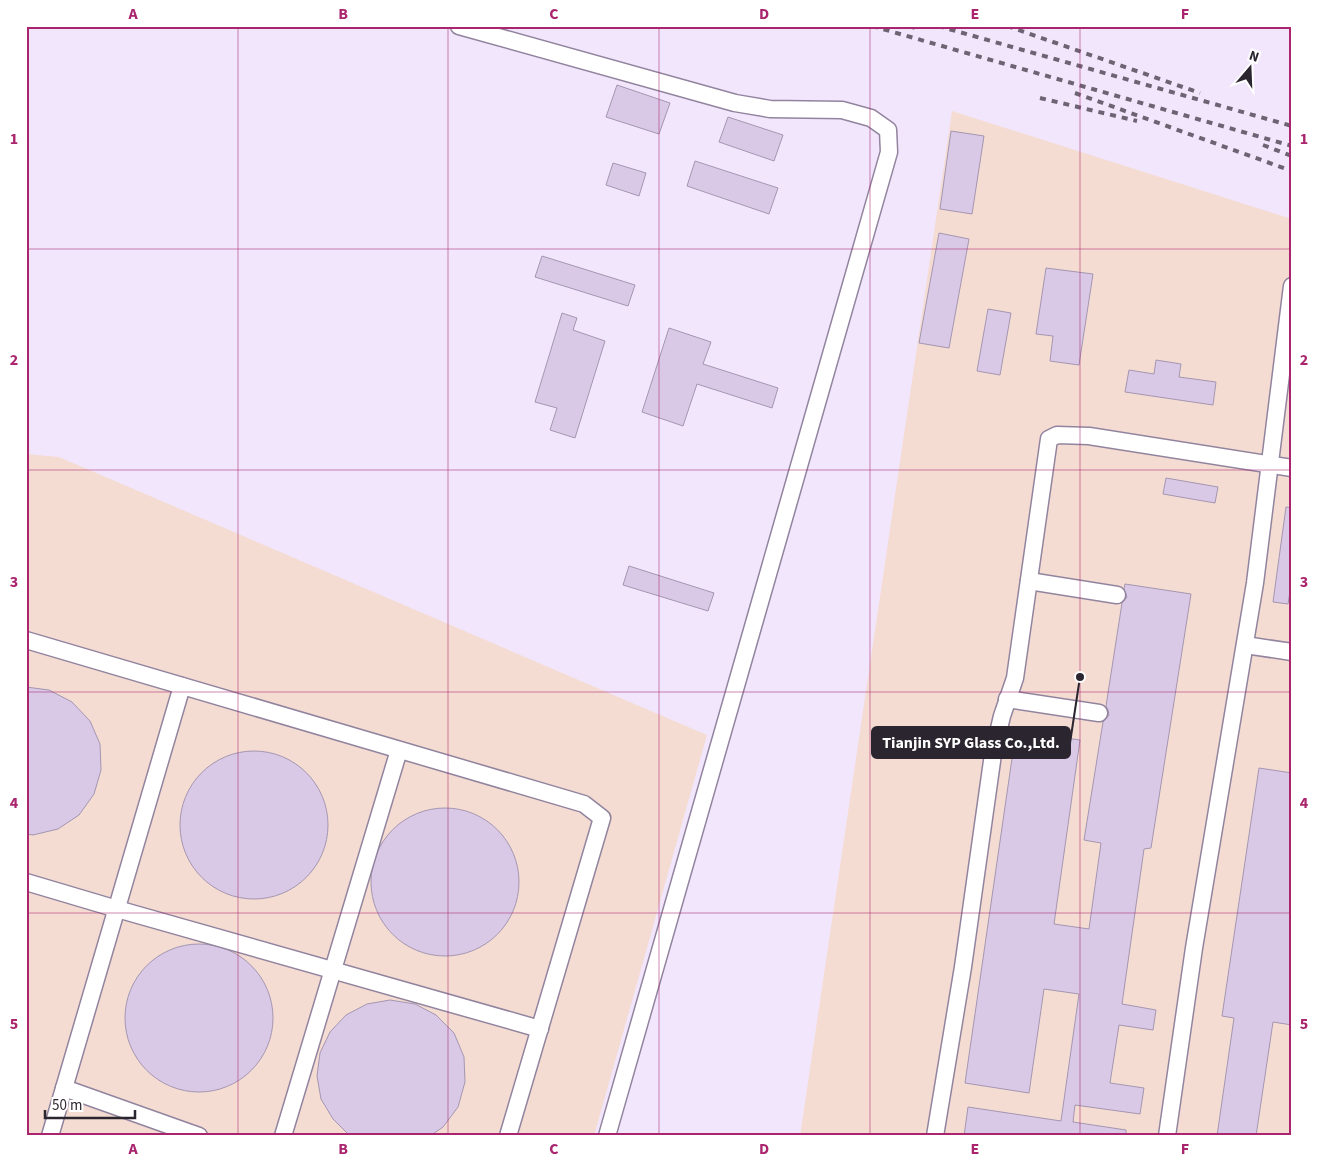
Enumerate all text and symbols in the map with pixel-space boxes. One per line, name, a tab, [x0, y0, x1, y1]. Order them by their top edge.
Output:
text: A	[127, 3, 138, 25]
text: B	[338, 3, 348, 25]
text: C	[549, 3, 559, 25]
text: D	[759, 3, 769, 25]
text: E	[971, 3, 979, 25]
text: F	[1181, 3, 1189, 25]
north arrow	[1226, 42, 1276, 92]
text: N	[1246, 46, 1262, 68]
text: 1	[10, 128, 18, 150]
text: 1	[1300, 128, 1308, 150]
text: 2	[10, 349, 18, 371]
text: 2	[1300, 349, 1308, 371]
text: 3	[10, 571, 18, 593]
text: 3	[1300, 571, 1308, 593]
callout: Tianjin SYP Glass Co.,Ltd.	[872, 727, 1070, 758]
text: Tianjin SYP Glass Co.,Ltd.	[882, 732, 1060, 754]
text: 4	[10, 792, 19, 814]
text: 4	[1300, 792, 1309, 814]
text: 5	[10, 1013, 18, 1035]
text: 5	[1300, 1013, 1308, 1035]
scale bar	[45, 1087, 135, 1119]
text: 50 m	[52, 1095, 82, 1116]
text: A	[127, 1138, 138, 1160]
text: B	[338, 1138, 348, 1160]
text: C	[549, 1138, 559, 1160]
text: D	[759, 1138, 769, 1160]
text: E	[971, 1138, 979, 1160]
text: F	[1181, 1138, 1189, 1160]

